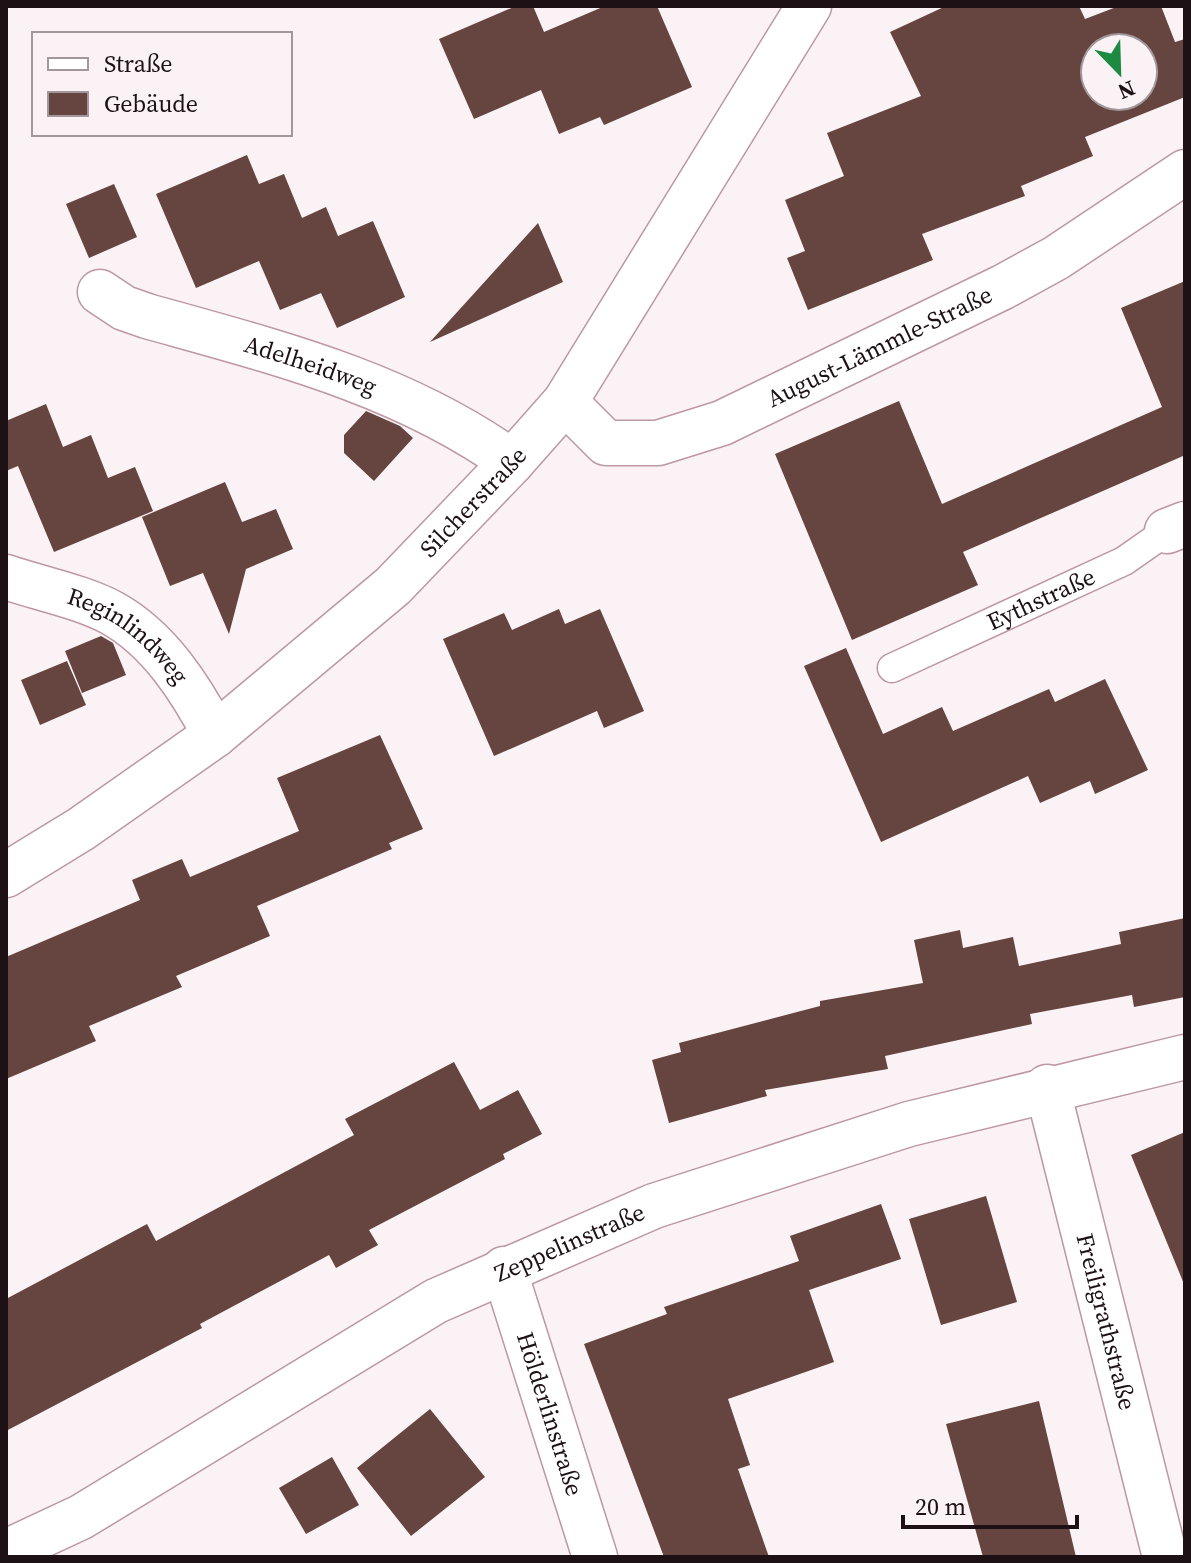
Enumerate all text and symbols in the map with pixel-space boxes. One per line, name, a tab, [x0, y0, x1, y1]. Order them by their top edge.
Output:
legend	[32, 32, 292, 136]
north arrow	[1079, 32, 1159, 112]
text: Straße	[104, 47, 172, 80]
text: N	[1114, 73, 1140, 107]
text: Gebäude	[104, 87, 198, 120]
street label: August-Lämmle-Straße	[761, 278, 997, 415]
street label: Adelheidweg	[240, 327, 382, 403]
street label: Silcherstraße	[412, 439, 534, 564]
street label: Eythstraße	[981, 560, 1100, 638]
street label: Reginlindweg	[63, 579, 197, 690]
street label: Zeppelinstraße	[489, 1195, 650, 1290]
street label: Freiligrathstraße	[1068, 1230, 1144, 1413]
street label: Hölderlinstraße	[509, 1328, 592, 1500]
scale bar	[903, 1479, 1077, 1529]
text: 20 m	[915, 1490, 966, 1523]

